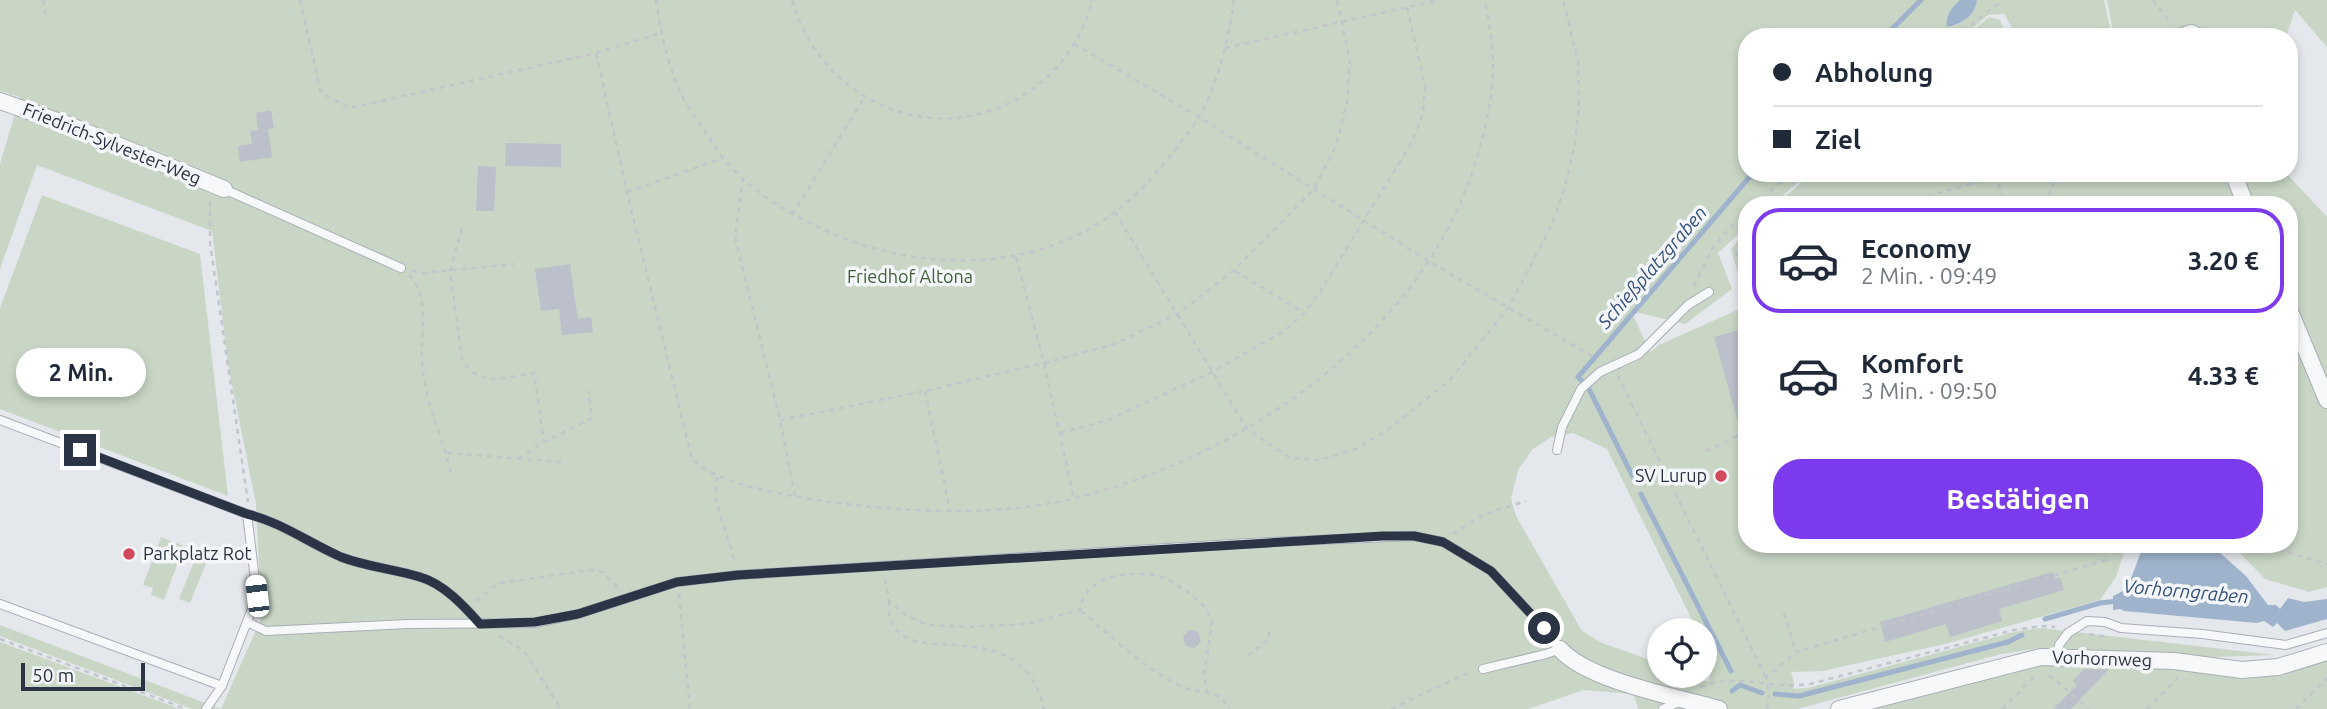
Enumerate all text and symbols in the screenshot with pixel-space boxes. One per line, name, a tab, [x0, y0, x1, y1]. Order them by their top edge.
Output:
text: Abholung	[1815, 58, 1933, 87]
street label: Friedrich-Sylvester-Weg	[20, 98, 204, 188]
text: Ziel	[1815, 125, 1861, 154]
water label: Schießplatzgraben	[1592, 201, 1711, 333]
icon: car	[1777, 229, 1840, 292]
text: Economy	[1861, 234, 1971, 263]
text: 3.20 €	[2188, 246, 2259, 275]
text: 2 Min. · 09:49	[1861, 263, 1997, 288]
park label: Friedhof Altona	[847, 266, 973, 286]
icon: car	[1777, 344, 1840, 407]
callout: 2 Min.	[15, 349, 145, 398]
text: Komfort	[1861, 349, 1964, 378]
text: 2 Min.	[49, 360, 113, 385]
text: 4.33 €	[2188, 361, 2259, 390]
text: 3 Min. · 09:50	[1861, 378, 1997, 403]
route end	[64, 434, 96, 466]
button: Bestätigen	[1773, 459, 2263, 539]
place label: SV Lurup	[1635, 465, 1707, 485]
marker: SV Lurup	[1713, 468, 1729, 484]
place label: Parkplatz Rot	[143, 543, 252, 563]
marker: Parkplatz Rot	[121, 546, 137, 562]
car	[245, 574, 270, 618]
water label: Vorhorngraben	[2122, 575, 2250, 607]
route start	[1528, 612, 1560, 644]
map controls	[1647, 618, 1717, 688]
button: locate	[1647, 618, 1717, 688]
street label: Vorhornweg	[2052, 646, 2152, 670]
scale bar	[21, 660, 145, 692]
text: 50 m	[32, 664, 74, 686]

